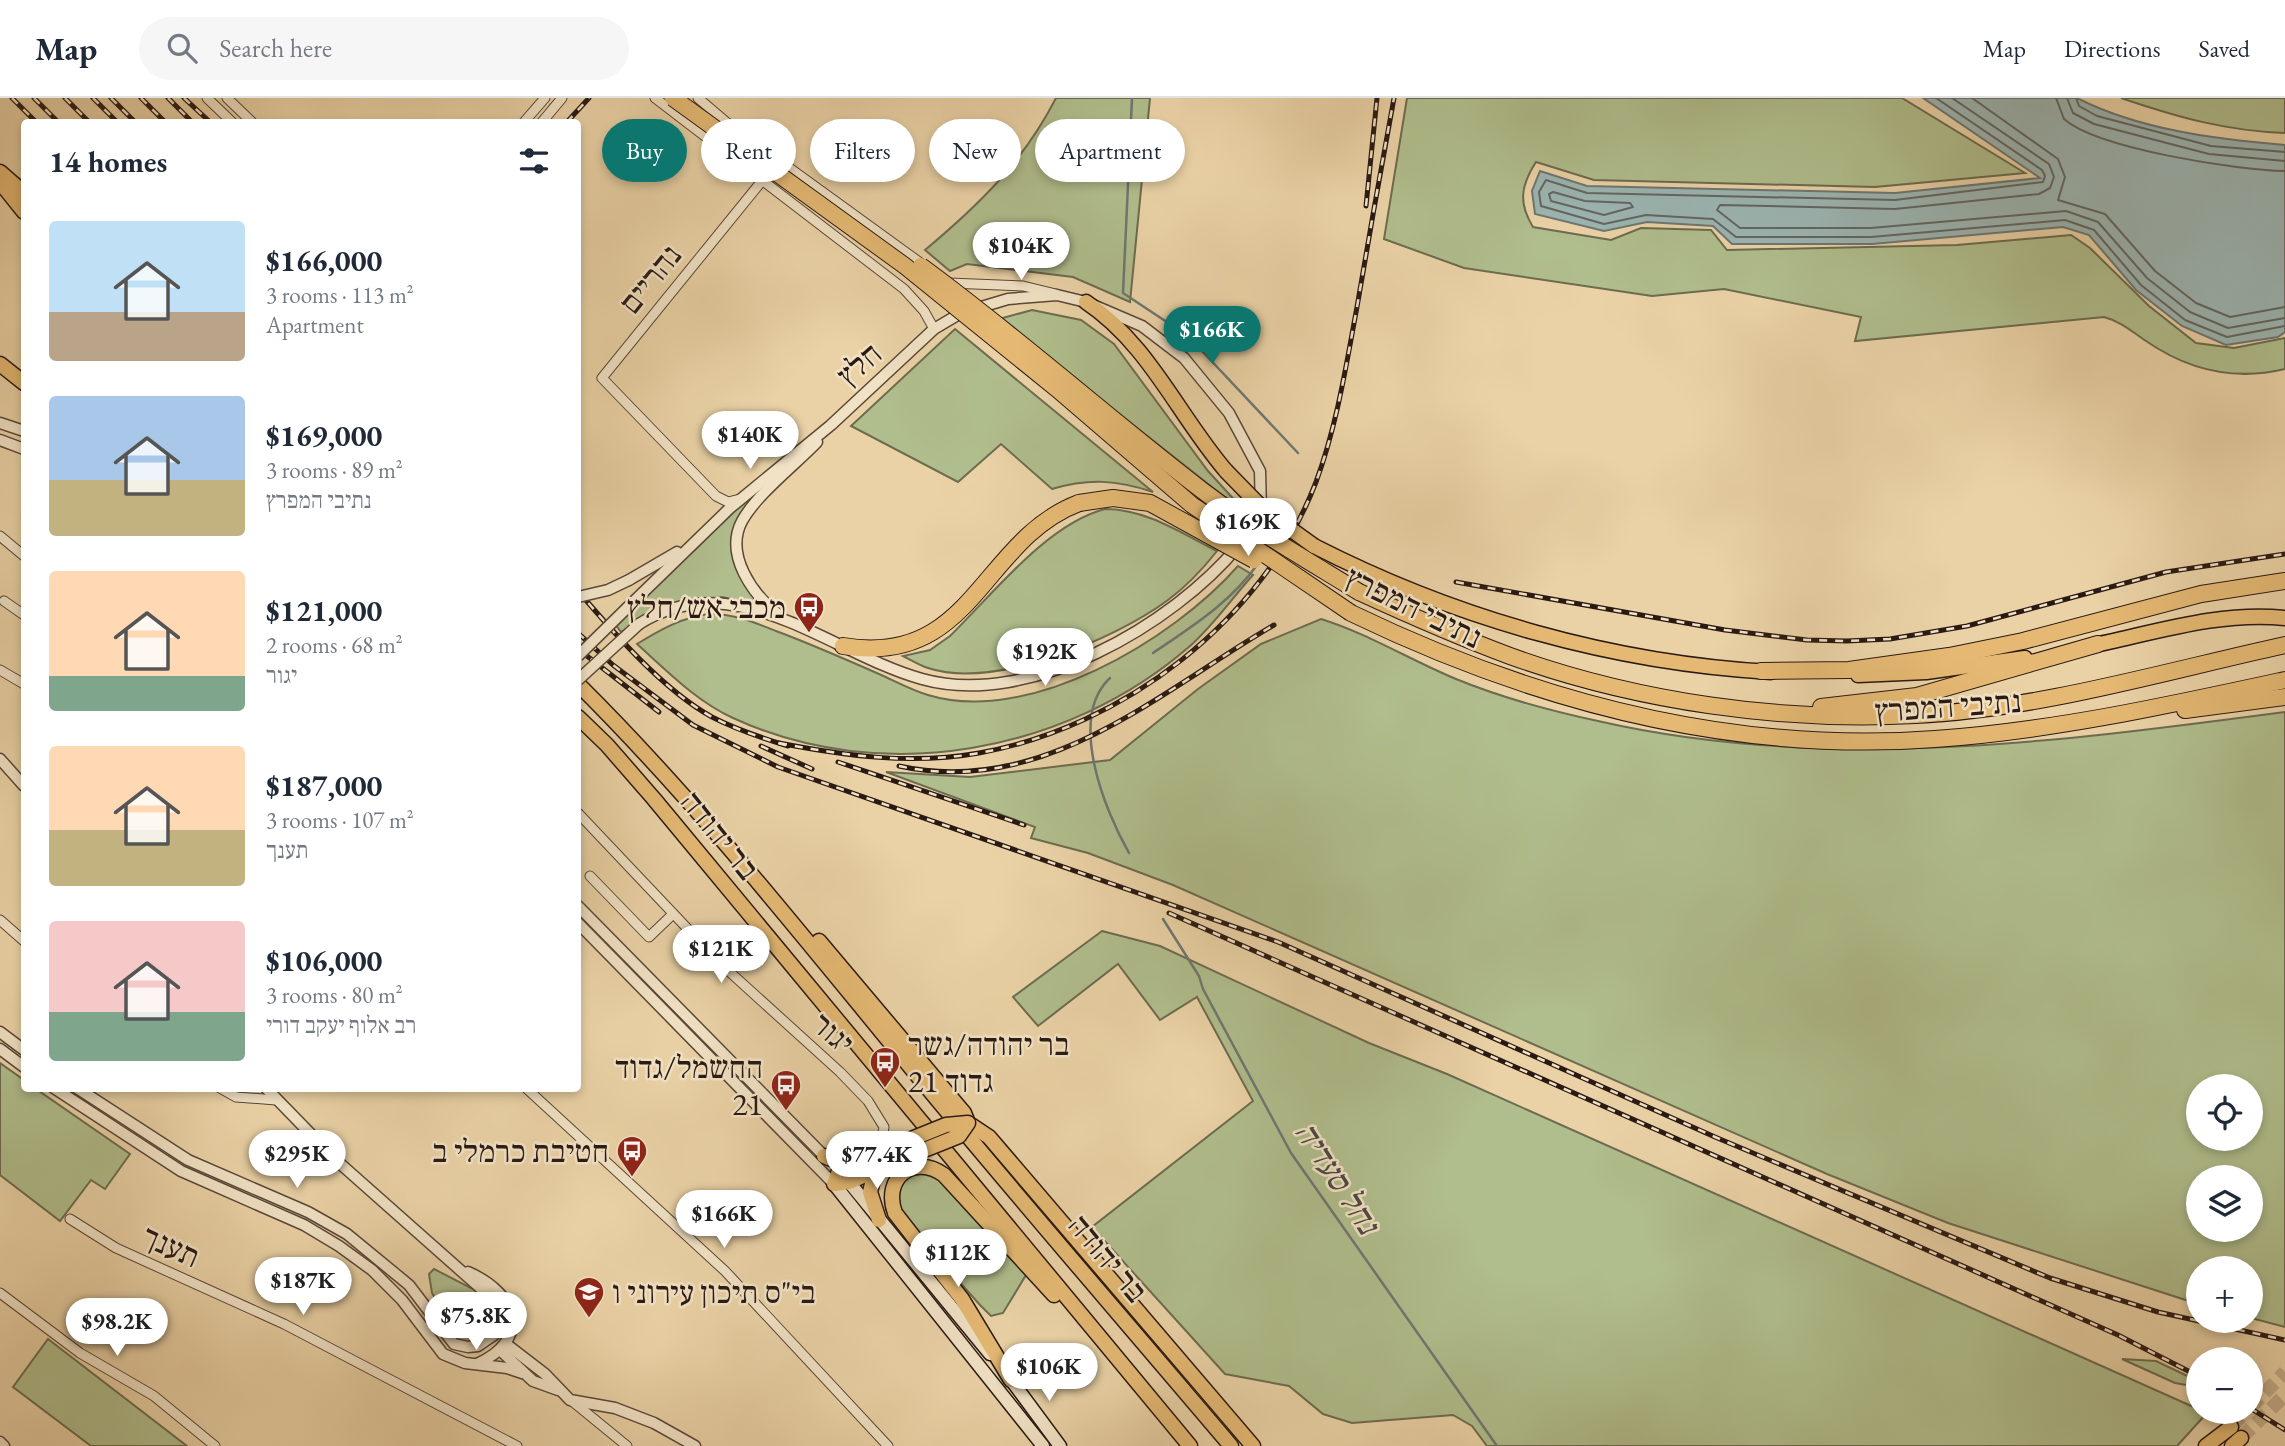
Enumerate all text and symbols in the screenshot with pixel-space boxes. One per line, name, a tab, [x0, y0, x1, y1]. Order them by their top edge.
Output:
search box	[139, 17, 629, 80]
text: Map	[35, 27, 97, 70]
icon: search	[163, 29, 201, 67]
text: Search here	[219, 31, 332, 65]
text: Map	[1983, 33, 2026, 64]
text: Directions	[2064, 33, 2161, 64]
text: Saved	[2199, 33, 2250, 64]
chip: Buy	[602, 119, 687, 182]
chip: Rent	[701, 119, 796, 182]
chip: Filters	[810, 119, 915, 182]
chip: New	[929, 119, 1021, 182]
chip: Apartment	[1035, 119, 1185, 182]
text: 14 homes	[49, 142, 167, 181]
icon: filters	[515, 142, 553, 180]
pin: $104K	[972, 222, 1070, 282]
text: $104K	[989, 230, 1053, 260]
street label: נהריים	[609, 236, 691, 322]
text: $166,000	[266, 241, 382, 280]
icon: home	[105, 249, 189, 333]
text: 3 rooms · 113 m²	[266, 280, 414, 310]
pin: $166K	[1163, 306, 1261, 366]
text: Apartment	[266, 310, 364, 340]
text: $166K	[1180, 314, 1244, 344]
street label: חלץ	[828, 333, 890, 395]
pin: $140K	[701, 412, 799, 471]
text: $169,000	[266, 416, 382, 455]
text: $140K	[718, 419, 782, 449]
icon: home	[105, 424, 189, 508]
text: 3 rooms · 89 m²	[266, 455, 403, 485]
text: נתיבי המפרץ	[266, 485, 371, 515]
pin: $169K	[1199, 498, 1297, 558]
text: $169K	[1216, 506, 1280, 536]
street label: נתיבי המפרץ	[1339, 556, 1489, 658]
place label: מכבי אש/חלץ	[627, 586, 786, 628]
bus stop icon: מכבי אש/חלץ	[792, 590, 826, 634]
text: $121,000	[266, 591, 382, 630]
icon: home	[105, 599, 189, 683]
pin: $192K	[996, 628, 1094, 688]
text: 2 rooms · 68 m²	[266, 630, 403, 660]
text: $192K	[1013, 636, 1077, 666]
text: יגור	[266, 660, 297, 690]
street label: נתיבי המפרץ	[1873, 680, 2023, 732]
text: $187,000	[266, 766, 382, 805]
icon: home	[105, 774, 189, 858]
street label: בר יהודה	[671, 782, 769, 888]
text: 3 rooms · 107 m²	[266, 805, 414, 835]
text: תענך	[266, 835, 309, 865]
pin: $121K	[672, 926, 770, 985]
text: $121K	[689, 933, 753, 963]
text: $106,000	[266, 941, 382, 980]
icon: home	[105, 949, 189, 1033]
text: 3 rooms · 80 m²	[266, 980, 403, 1010]
street label: יגור	[803, 1003, 863, 1063]
text: רב אלוף יעקב דורי	[266, 1010, 416, 1040]
place label: בר יהודה/גשר גדוד 21	[908, 1023, 1070, 1102]
bus stop icon: בר יהודה/גשר גדוד 21	[868, 1045, 902, 1089]
place label: החשמל/גדוד 21	[615, 1046, 763, 1125]
bus stop icon: החשמל/גדוד 21	[769, 1068, 803, 1112]
map controls	[2186, 1074, 2263, 1424]
button: locate	[2186, 1074, 2263, 1151]
water label: נחל סעדיה	[1285, 1113, 1391, 1243]
pin: $295K	[248, 1130, 346, 1190]
place label: חטיבת כרמלי ב	[432, 1130, 609, 1172]
pin: $77.4K	[820, 1132, 934, 1191]
bus stop icon: חטיבת כרמלי ב	[615, 1134, 649, 1178]
text: $295K	[265, 1138, 329, 1168]
text: $77.4K	[842, 1139, 912, 1169]
button: layers	[2186, 1165, 2263, 1242]
pin: $166K	[675, 1190, 773, 1250]
text: $166K	[692, 1198, 756, 1228]
street label: בר יהודה	[1059, 1205, 1157, 1311]
street label: תענך	[135, 1215, 207, 1277]
pin: $112K	[909, 1230, 1007, 1289]
text: $112K	[926, 1237, 990, 1267]
button: +	[2186, 1256, 2263, 1333]
pin: $187K	[254, 1258, 352, 1317]
text: $187K	[271, 1265, 335, 1295]
place label: בי"ס תיכון עירוני ו	[612, 1271, 816, 1313]
school or university icon: בי"ס תיכון עירוני ו	[572, 1275, 606, 1319]
pin: $75.8K	[419, 1292, 533, 1352]
pin: $98.2K	[60, 1298, 174, 1358]
text: $75.8K	[441, 1300, 511, 1330]
text: $98.2K	[82, 1306, 152, 1336]
pin: $106K	[1000, 1344, 1098, 1403]
button: −	[2186, 1347, 2263, 1424]
text: $106K	[1017, 1351, 1081, 1381]

